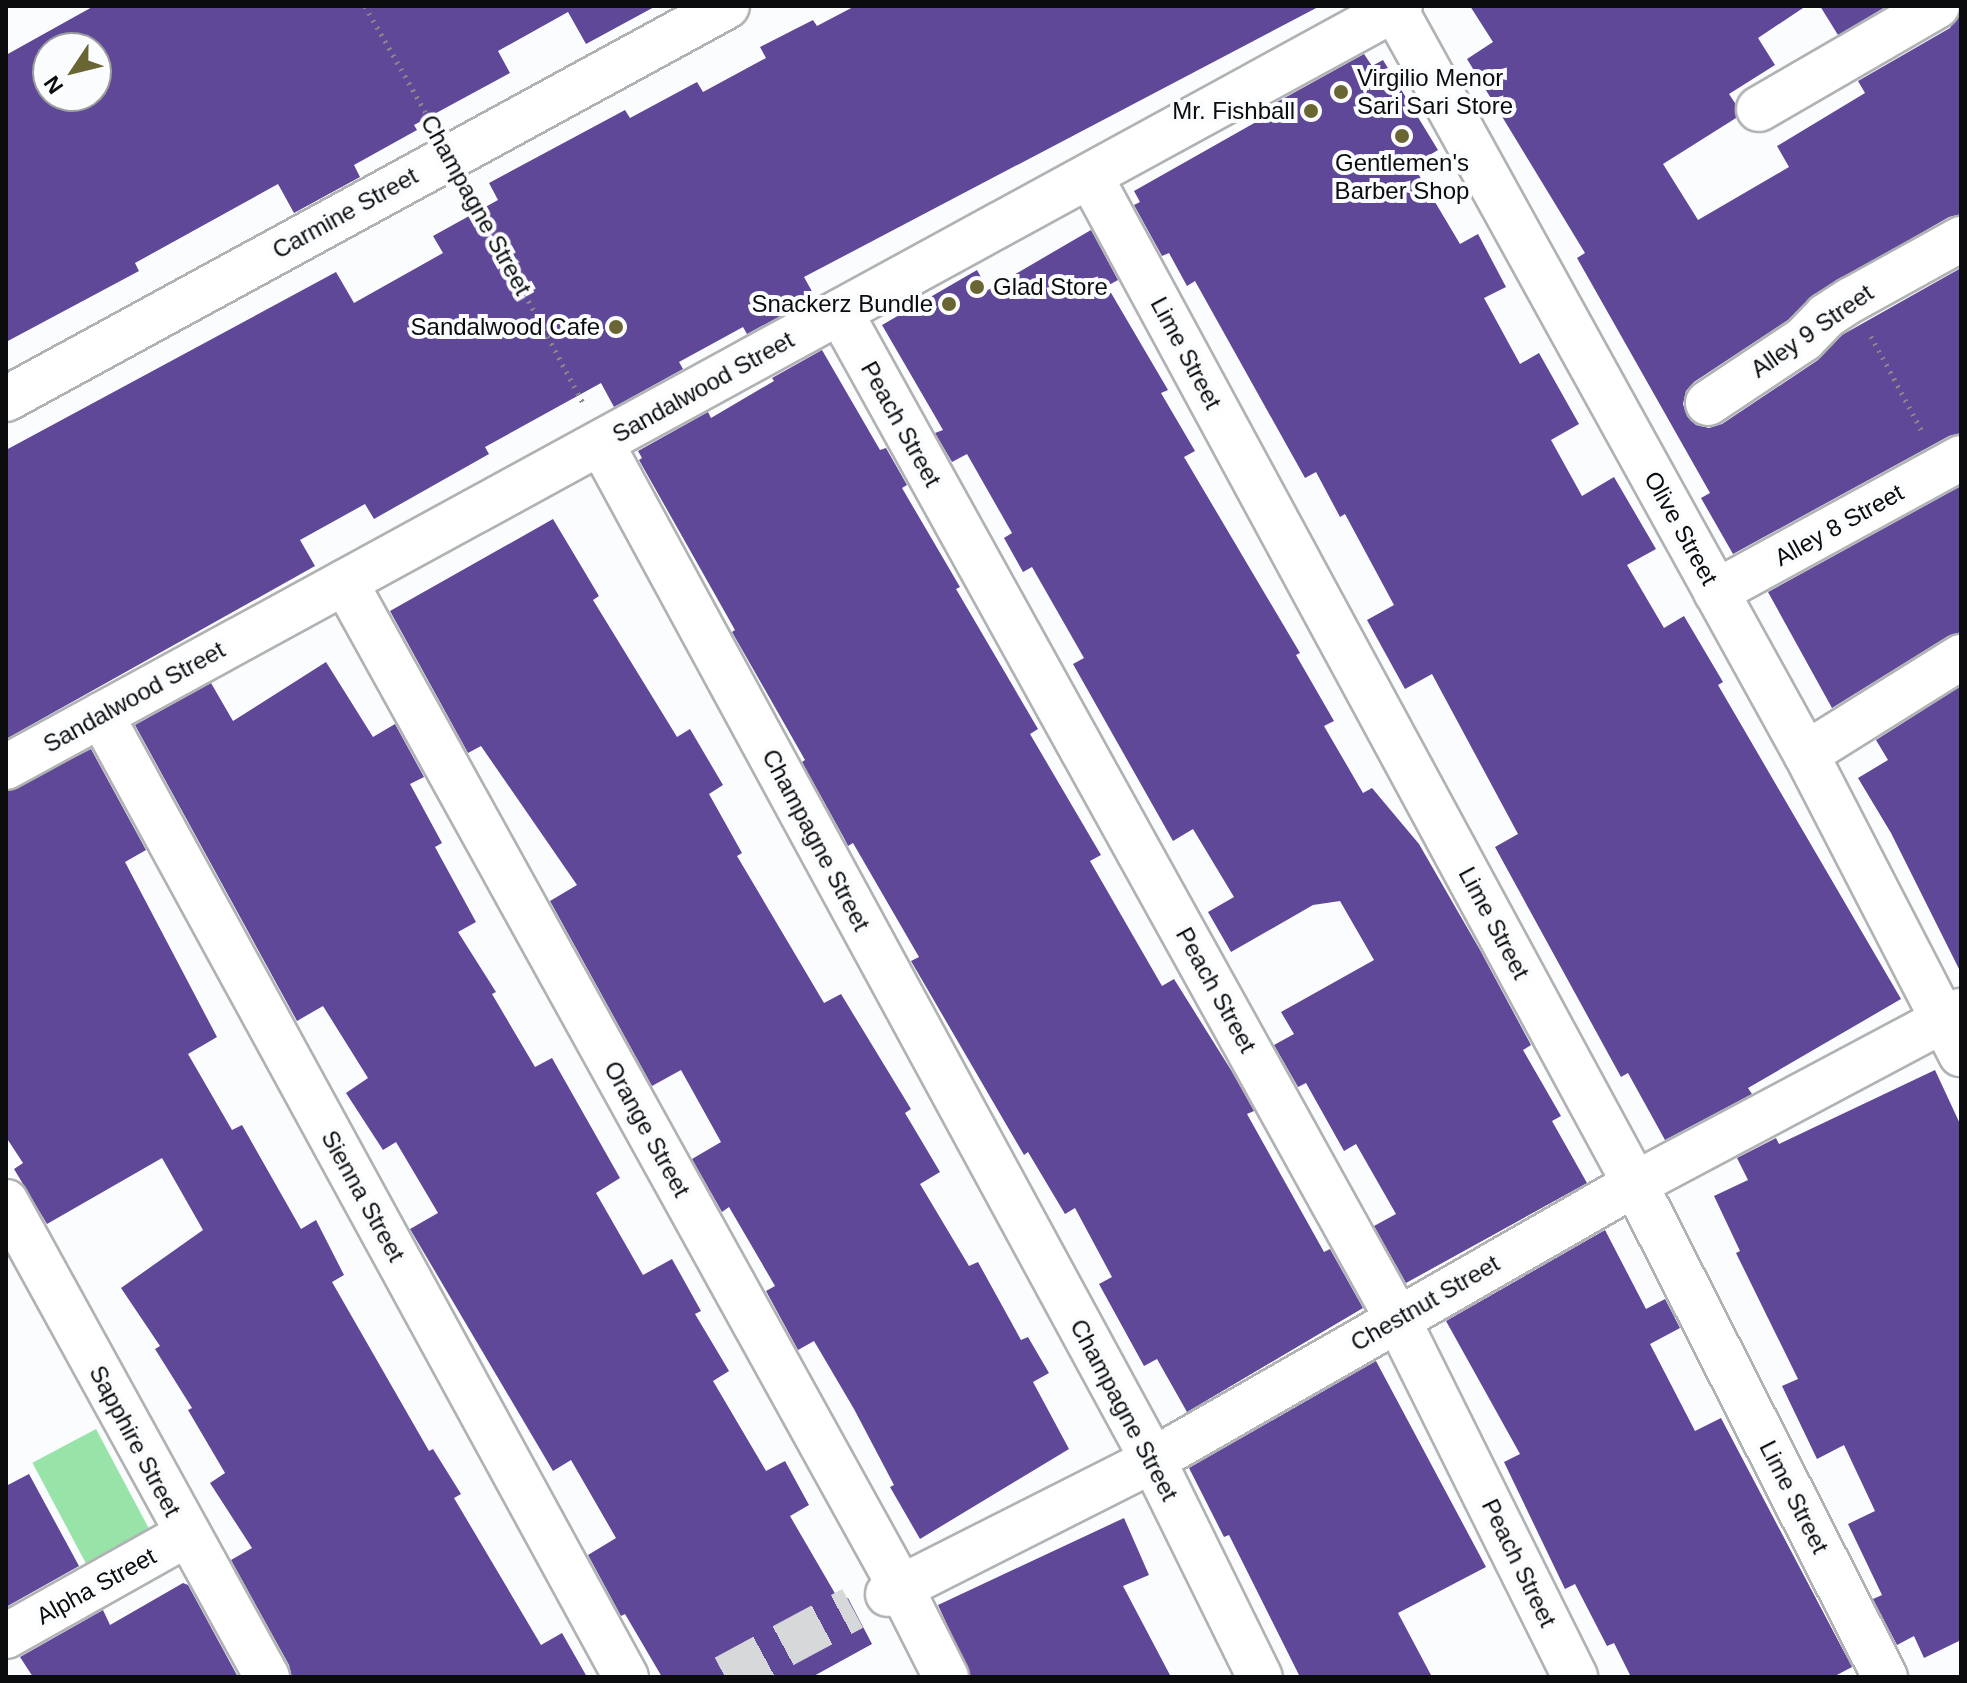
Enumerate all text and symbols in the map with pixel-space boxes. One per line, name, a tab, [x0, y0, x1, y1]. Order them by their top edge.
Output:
north arrow	[32, 32, 112, 112]
place label: Virgilio Menor Sari Sari Store	[1357, 64, 1513, 120]
text: N	[39, 71, 68, 99]
marker: Virgilio Menor Sari Sari Store	[1332, 83, 1350, 101]
place label: Mr. Fishball	[1172, 97, 1295, 125]
marker: Mr. Fishball	[1302, 102, 1320, 120]
street label: Champagne Street	[415, 110, 537, 300]
marker: Gentlemen's Barber Shop	[1393, 127, 1411, 145]
place label: Gentlemen's Barber Shop	[1335, 149, 1469, 205]
street label: Carmine Street	[267, 161, 423, 265]
place label: Glad Store	[993, 273, 1108, 301]
marker: Glad Store	[968, 278, 986, 296]
street label: Alley 9 Street	[1745, 278, 1879, 384]
place label: Snackerz Bundle	[752, 290, 933, 318]
street label: Lime Street	[1144, 292, 1228, 414]
marker: Snackerz Bundle	[940, 295, 958, 313]
place label: Sandalwood Cafe	[411, 313, 600, 341]
marker: Sandalwood Cafe	[607, 318, 625, 336]
street label: Sandalwood Street	[607, 325, 799, 449]
street label: Peach Street	[855, 356, 947, 492]
street label: Olive Street	[1638, 466, 1724, 590]
street label: Alley 8 Street	[1770, 478, 1908, 572]
street label: Sandalwood Street	[38, 635, 230, 759]
street label: Champagne Street	[756, 744, 876, 936]
street label: Lime Street	[1452, 862, 1536, 984]
street label: Peach Street	[1170, 922, 1262, 1058]
street label: Orange Street	[598, 1056, 696, 1202]
street label: Sienna Street	[315, 1125, 411, 1267]
street label: Chestnut Street	[1346, 1249, 1504, 1357]
street label: Champagne Street	[1064, 1314, 1184, 1506]
street label: Sapphire Street	[83, 1361, 187, 1521]
street label: Lime Street	[1753, 1436, 1835, 1558]
street label: Peach Street	[1476, 1494, 1562, 1632]
street label: Alpha Street	[31, 1541, 161, 1631]

